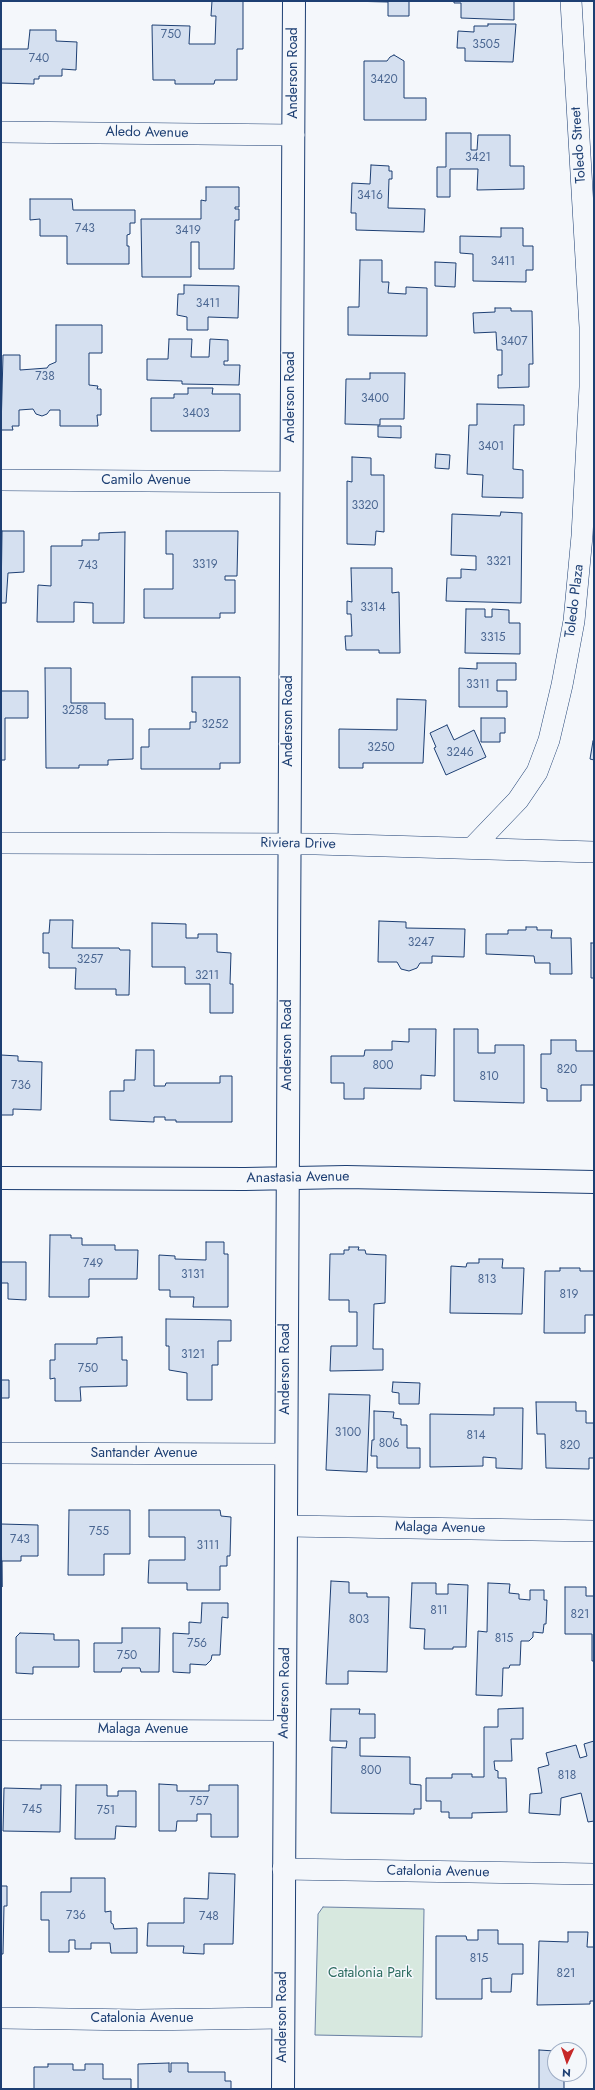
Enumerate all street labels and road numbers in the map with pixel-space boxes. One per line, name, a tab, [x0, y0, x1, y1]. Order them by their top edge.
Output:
street label: Anderson Road	[286, 27, 302, 119]
street label: Toledo Street	[568, 106, 590, 184]
street label: Aledo Avenue	[105, 124, 189, 142]
street label: Anderson Road	[283, 351, 299, 443]
street label: Camilo Avenue	[101, 473, 191, 489]
street label: Toledo Plaza	[562, 563, 588, 639]
street label: Anderson Road	[281, 675, 297, 767]
street label: Riviera Drive	[260, 835, 336, 853]
street label: Anderson Road	[280, 999, 296, 1091]
street label: Anastasia Avenue	[246, 1169, 350, 1187]
street label: Anderson Road	[278, 1323, 294, 1415]
street label: Santander Avenue	[90, 1446, 198, 1462]
street label: Malaga Avenue	[395, 1519, 485, 1537]
street label: Anderson Road	[276, 1647, 294, 1739]
street label: Malaga Avenue	[98, 1722, 188, 1738]
street label: Catalonia Avenue	[386, 1863, 490, 1881]
street label: Anderson Road	[275, 1971, 291, 2063]
street label: Catalonia Avenue	[91, 2011, 193, 2027]

